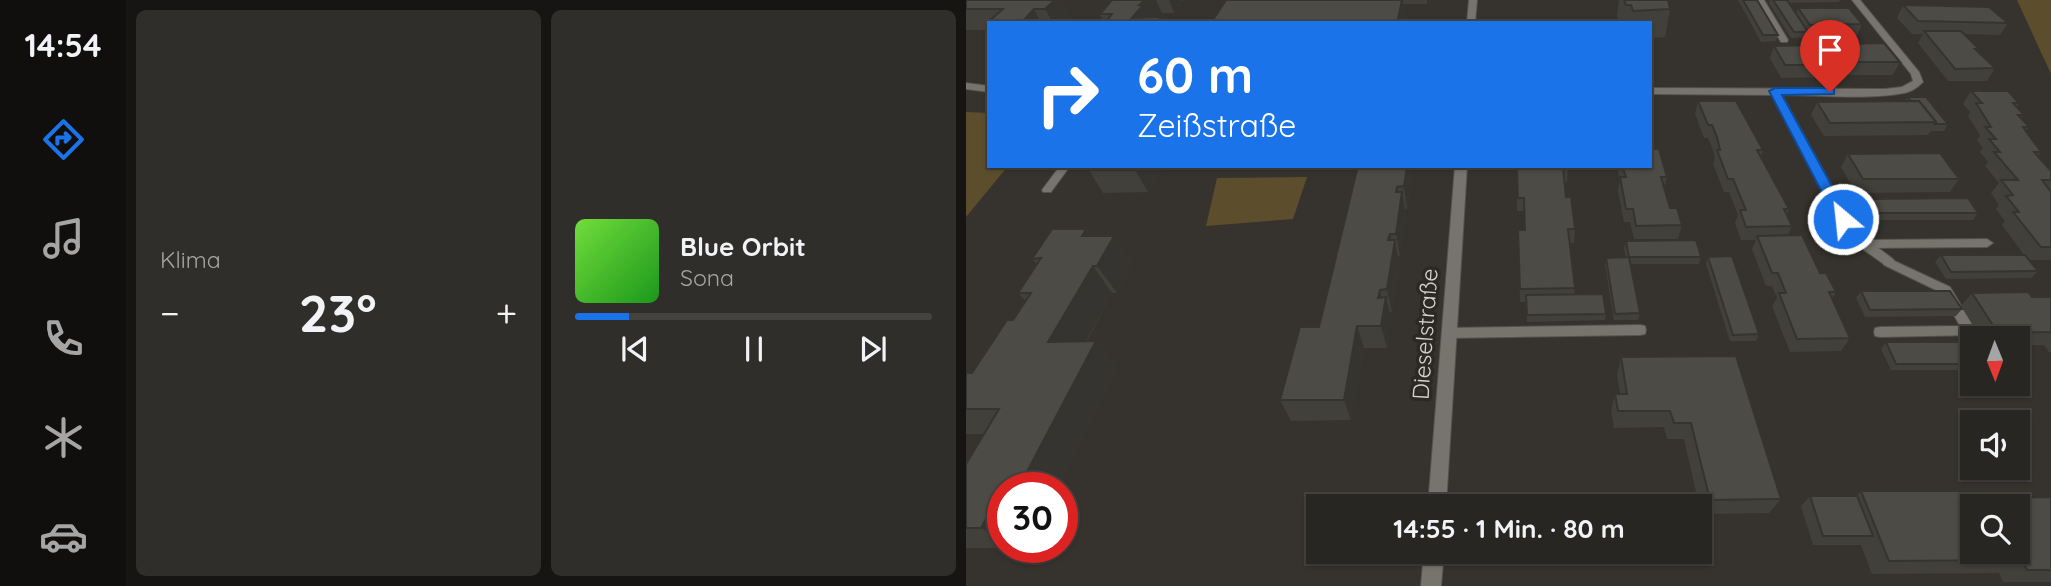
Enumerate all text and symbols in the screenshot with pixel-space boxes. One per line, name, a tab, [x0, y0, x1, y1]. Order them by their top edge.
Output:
pin	[1800, 20, 1860, 92]
text: 14:54	[24, 25, 102, 65]
icon: arrive	[1811, 31, 1849, 69]
text: 60 m	[1137, 44, 1253, 105]
icon: right	[1022, 49, 1113, 140]
text: Zeißstraße	[1137, 105, 1296, 145]
icon: directions	[39, 115, 88, 164]
position arrow	[1806, 182, 1880, 256]
icon: music	[39, 214, 88, 263]
text: Blue Orbit	[680, 230, 806, 263]
text: Klima	[160, 245, 221, 274]
text: Sona	[680, 263, 734, 292]
street label: Dieselstraße	[1405, 267, 1444, 401]
text: 23°	[299, 280, 377, 345]
text: −	[160, 289, 180, 337]
text: +	[496, 289, 517, 337]
icon: phone	[39, 314, 88, 363]
north arrow	[1960, 326, 2030, 396]
map controls	[1960, 326, 2030, 564]
icon: previous	[616, 330, 654, 368]
icon: pause	[735, 330, 773, 368]
icon: next	[854, 330, 892, 368]
button: sound	[1960, 410, 2030, 480]
icon: climate	[39, 413, 88, 462]
speed limit sign: 30	[987, 472, 1078, 563]
button: search	[1960, 494, 2030, 564]
icon: car	[39, 512, 88, 561]
text: 14:55 · 1 Min. · 80 m	[1393, 512, 1625, 545]

